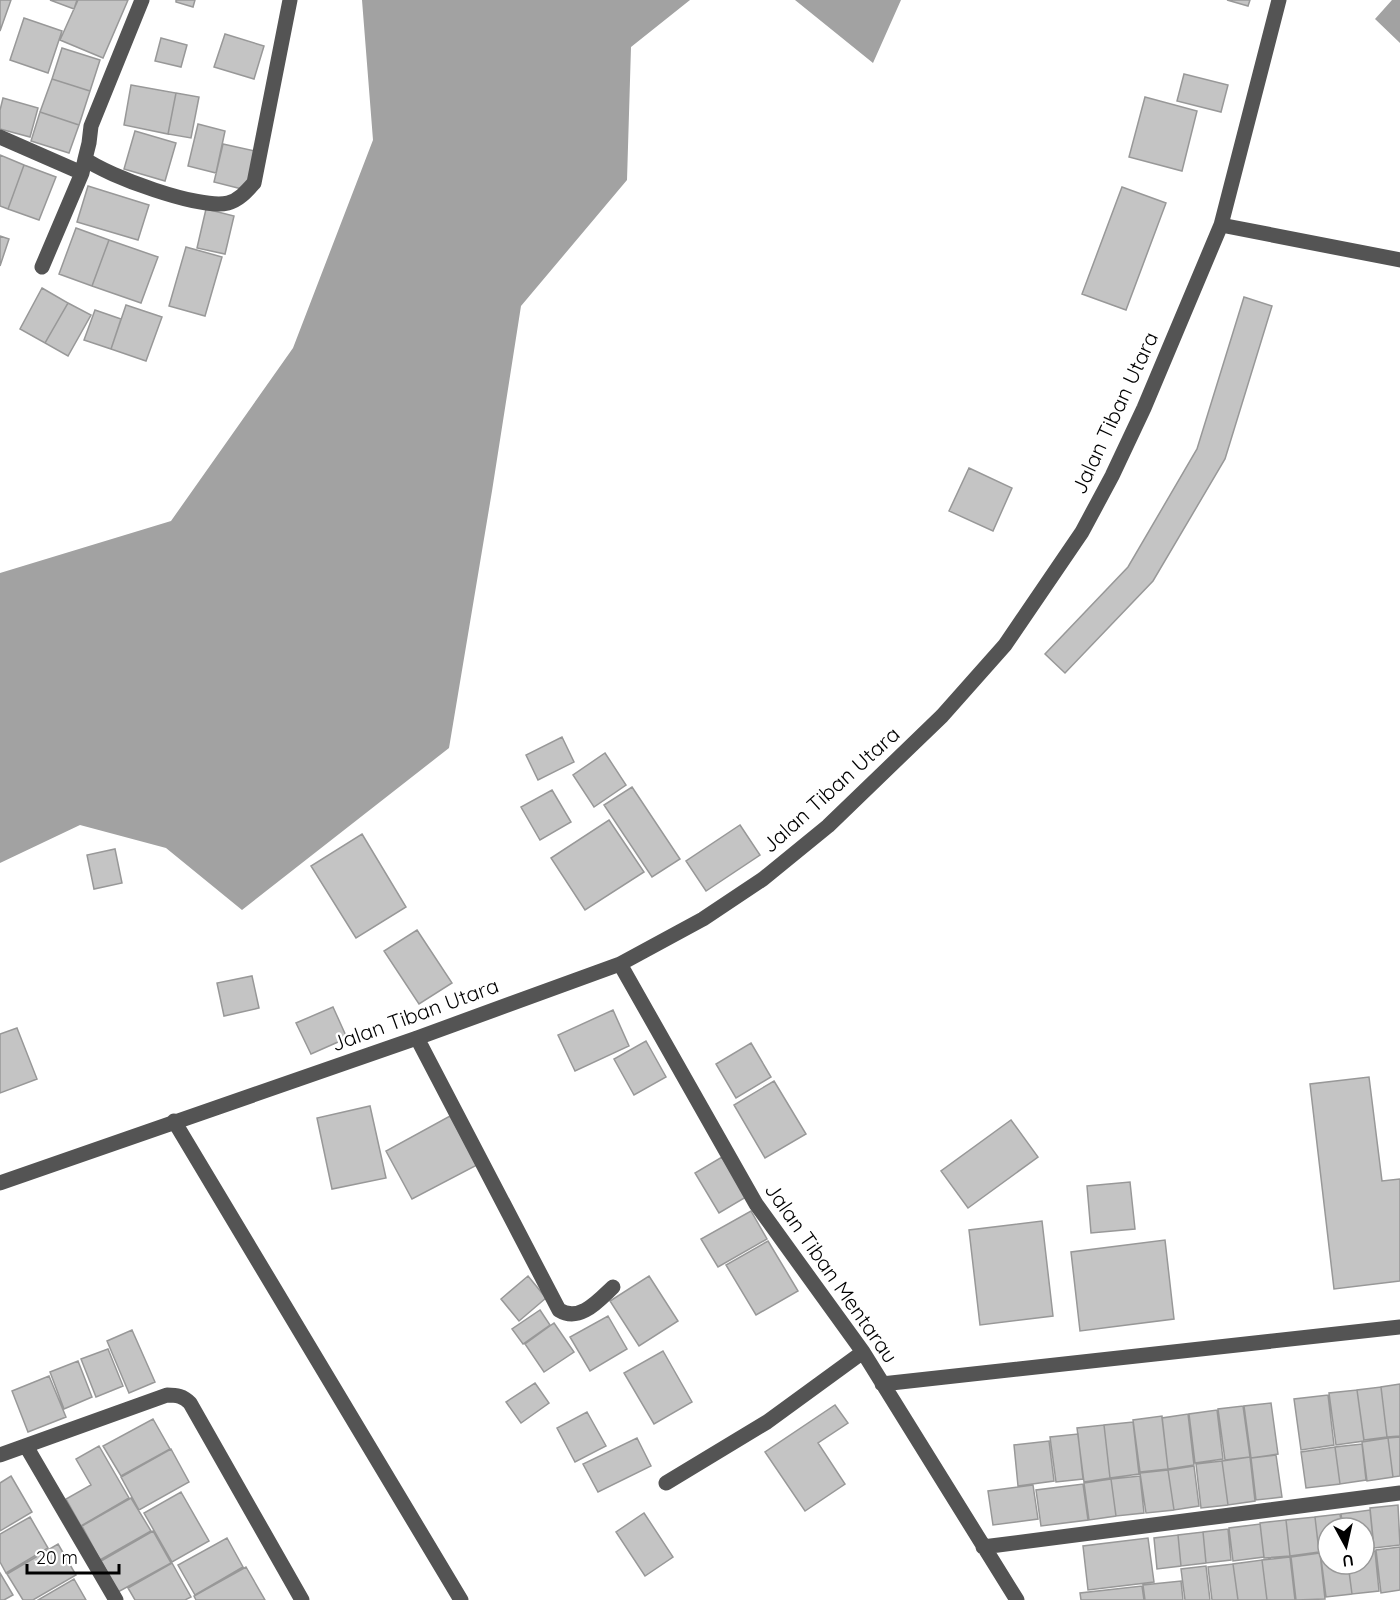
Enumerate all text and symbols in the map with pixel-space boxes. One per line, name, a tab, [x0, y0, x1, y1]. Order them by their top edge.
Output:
street label: Jalan Tiban Utara	[1065, 327, 1163, 498]
street label: Jalan Tiban Utara	[756, 721, 904, 858]
street label: Jalan Tiban Utara	[327, 972, 502, 1056]
street label: Jalan Tiban Mentarau	[760, 1177, 904, 1368]
north arrow	[1316, 1516, 1376, 1576]
scale bar	[27, 1537, 118, 1575]
text: 20 m	[36, 1546, 78, 1569]
text: U	[1341, 1550, 1355, 1572]

